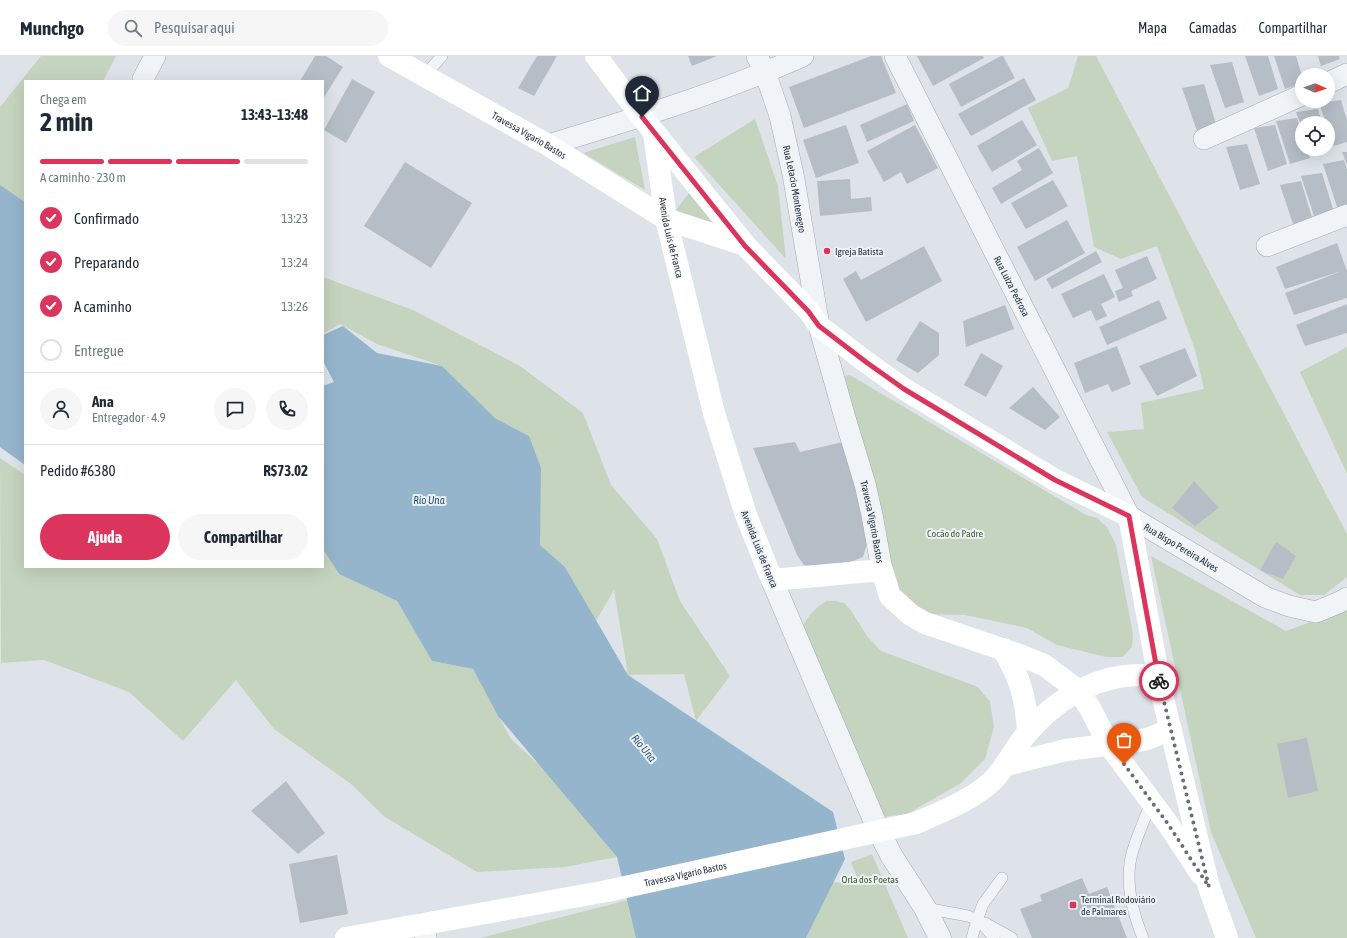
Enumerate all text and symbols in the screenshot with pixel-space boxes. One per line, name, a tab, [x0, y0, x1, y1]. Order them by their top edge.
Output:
search box	[108, 10, 388, 46]
text: Munchgo	[20, 17, 84, 39]
icon: search	[122, 17, 144, 39]
text: Pesquisar aqui	[154, 19, 235, 36]
text: Mapa	[1138, 20, 1167, 36]
text: Camadas	[1189, 20, 1237, 36]
text: Compartilhar	[1259, 20, 1327, 36]
north arrow	[1295, 68, 1335, 108]
map controls	[1295, 68, 1335, 156]
pin	[625, 76, 659, 117]
icon: home	[631, 82, 653, 104]
text: Chega em	[40, 92, 86, 107]
text: 13:43–13:48	[241, 106, 308, 123]
text: 2 min	[40, 107, 93, 137]
street label: Travessa Vigario Bastos	[490, 110, 569, 161]
button: locate	[1295, 116, 1335, 156]
street label: Rua Letacio Montenegro	[781, 144, 808, 234]
text: A caminho · 230 m	[40, 170, 126, 185]
street label: Avenida Luis de Franca	[657, 196, 685, 279]
icon: check	[40, 207, 62, 229]
text: Confirmado	[74, 210, 139, 227]
text: 13:23	[281, 211, 308, 226]
marker: Igreja Batista	[822, 246, 832, 256]
place label: Igreja Batista	[835, 246, 884, 257]
icon: check	[40, 251, 62, 273]
text: Preparando	[74, 254, 139, 271]
street label: Rua Luiza Pedrosa	[992, 254, 1032, 319]
text: 13:24	[281, 255, 308, 270]
icon: check	[40, 295, 62, 317]
text: A caminho	[74, 298, 132, 315]
text: 13:26	[281, 299, 308, 314]
text: Entregue	[74, 342, 124, 359]
button: person	[40, 388, 82, 430]
button: chat	[214, 388, 256, 430]
button: phone	[266, 388, 308, 430]
text: Ana	[92, 393, 114, 410]
text: Entregador · 4.9	[92, 410, 166, 425]
text: Pedido #6380	[40, 462, 116, 479]
text: R$73.02	[263, 462, 308, 479]
street label: Travessa Vigario Bastos	[858, 479, 886, 564]
water label: Rio Una	[413, 494, 445, 506]
street label: Avenida Luis de Franca	[739, 509, 780, 590]
button: Ajuda	[40, 514, 170, 560]
button: Compartilhar	[178, 514, 308, 560]
street label: Rua Bispo Pereira Alves	[1142, 521, 1221, 574]
park label: Cocão do Padre	[927, 528, 983, 539]
courier	[1139, 661, 1179, 701]
icon: bike	[1148, 670, 1170, 692]
pin	[1107, 723, 1141, 764]
icon: bag	[1113, 729, 1135, 751]
water label: Rio Una	[629, 732, 659, 764]
street label: Travessa Vigario Bastos	[643, 860, 728, 889]
park label: Orla dos Poetas	[842, 874, 899, 885]
place label: Terminal Rodoviário de Palmares	[1081, 894, 1156, 917]
marker: Terminal Rodoviário de Palmares	[1068, 900, 1078, 910]

